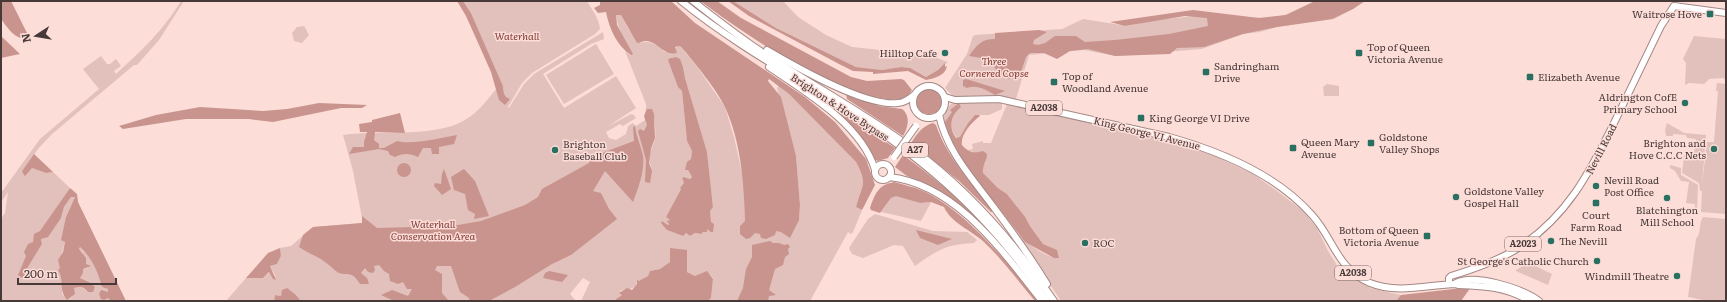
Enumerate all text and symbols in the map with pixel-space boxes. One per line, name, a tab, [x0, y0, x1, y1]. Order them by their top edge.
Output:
place label: Waitrose Hove	[1632, 6, 1702, 21]
marker: Waitrose Hove	[1705, 9, 1715, 19]
north arrow	[16, 16, 56, 56]
park label: Waterhall	[495, 28, 540, 43]
text: N	[16, 32, 34, 44]
place label: Top of Queen Victoria Avenue	[1367, 39, 1443, 66]
place label: Hilltop Cafe	[880, 45, 937, 60]
marker: Hilltop Cafe	[940, 48, 950, 58]
marker: Top of Queen Victoria Avenue	[1354, 48, 1364, 58]
park label: Three Cornered Copse	[959, 53, 1029, 80]
place label: Sandringham Drive	[1214, 58, 1280, 85]
marker: Sandringham Drive	[1201, 67, 1211, 77]
place label: Top of Woodland Avenue	[1062, 68, 1148, 95]
street label: Brighton & Hove Bypass	[788, 69, 893, 144]
place label: Elizabeth Avenue	[1538, 69, 1620, 84]
marker: Elizabeth Avenue	[1525, 72, 1535, 82]
marker: Top of Woodland Avenue	[1049, 77, 1059, 87]
place label: Aldrington CofE Primary School	[1599, 89, 1678, 116]
marker: Aldrington CofE Primary School	[1680, 98, 1690, 108]
road number: A2038	[1026, 101, 1062, 115]
place label: King George VI Drive	[1149, 110, 1250, 125]
street label: King George VI Avenue	[1092, 112, 1202, 153]
marker: King George VI Drive	[1136, 113, 1146, 123]
street label: Nevill Road	[1581, 121, 1620, 177]
place label: Goldstone Valley Shops	[1379, 129, 1440, 156]
place label: Queen Mary Avenue	[1301, 134, 1360, 161]
place label: Brighton and Hove C.C.C Nets	[1629, 135, 1706, 162]
place label: Brighton Baseball Club	[563, 136, 627, 163]
marker: Goldstone Valley Shops	[1366, 138, 1376, 148]
road number: A27	[902, 143, 928, 157]
marker: Queen Mary Avenue	[1288, 143, 1298, 153]
marker: Brighton and Hove C.C.C Nets	[1709, 144, 1719, 154]
marker: Brighton Baseball Club	[550, 145, 560, 155]
place label: Nevill Road Post Office	[1604, 172, 1659, 199]
marker: Nevill Road Post Office	[1591, 181, 1601, 191]
place label: Goldstone Valley Gospel Hall	[1464, 183, 1544, 210]
marker: Goldstone Valley Gospel Hall	[1451, 192, 1461, 202]
marker: Blatchington Mill School	[1662, 193, 1672, 203]
marker: Court Farm Road	[1591, 198, 1601, 208]
place label: Blatchington Mill School	[1636, 202, 1699, 229]
place label: Court Farm Road	[1570, 207, 1622, 234]
park label: Waterhall Conservation Area	[391, 216, 475, 243]
place label: Bottom of Queen Victoria Avenue	[1339, 222, 1419, 249]
marker: Bottom of Queen Victoria Avenue	[1422, 231, 1432, 241]
place label: The Nevill	[1559, 233, 1608, 248]
place label: ROC	[1093, 235, 1115, 250]
marker: The Nevill	[1546, 236, 1556, 246]
road number: A2023	[1505, 237, 1541, 251]
marker: ROC	[1080, 238, 1090, 248]
place label: St George's Catholic Church	[1457, 253, 1589, 268]
marker: St George's Catholic Church	[1592, 256, 1602, 266]
scale bar	[18, 260, 116, 286]
text: 200 m	[24, 264, 58, 282]
road number: A2038	[1335, 266, 1371, 280]
place label: Windmill Theatre	[1584, 268, 1669, 283]
marker: Windmill Theatre	[1672, 271, 1682, 281]

